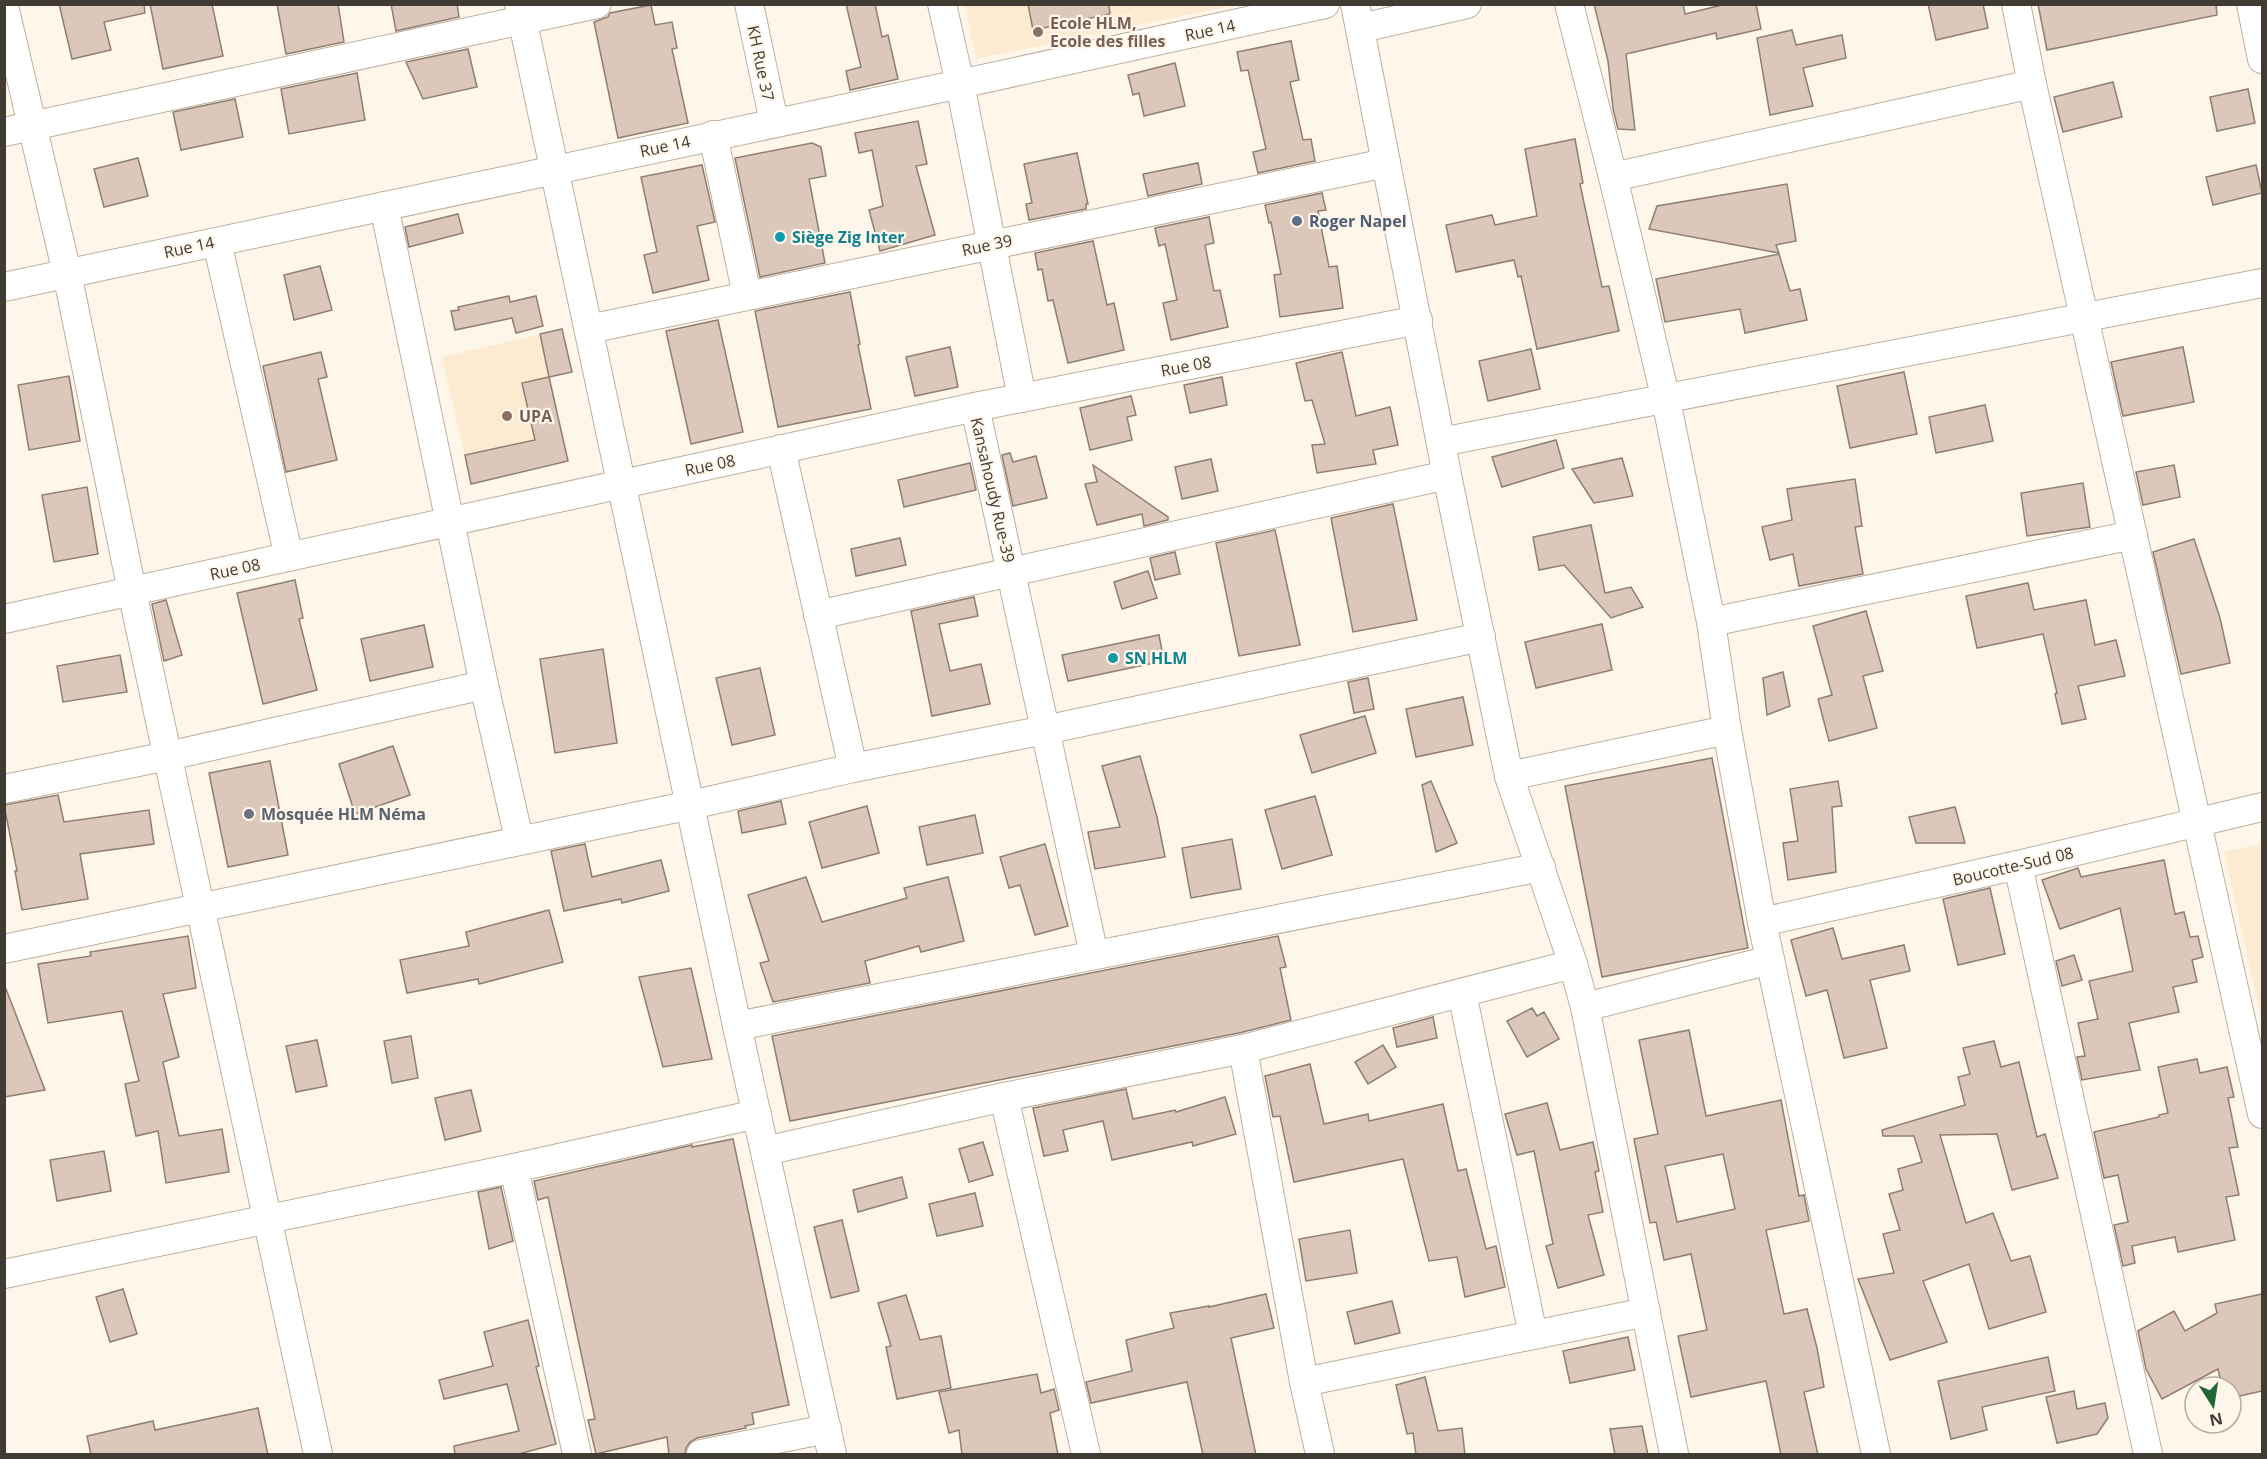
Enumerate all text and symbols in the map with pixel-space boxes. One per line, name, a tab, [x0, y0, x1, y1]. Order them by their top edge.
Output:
place label: Ecole HLM, Ecole des filles	[1050, 12, 1166, 52]
street label: Rue 14	[1183, 14, 1237, 46]
street label: KH Rue 37	[742, 23, 780, 103]
marker: Ecole HLM, Ecole des filles	[1031, 25, 1045, 39]
street label: Rue 14	[638, 130, 692, 162]
place label: Roger Napel	[1309, 210, 1407, 232]
marker: Roger Napel	[1290, 214, 1304, 228]
place label: Siège Zig Inter	[792, 226, 905, 248]
street label: Rue 39	[960, 229, 1014, 261]
marker: Siège Zig Inter	[773, 230, 787, 244]
street label: Rue 14	[162, 231, 216, 263]
street label: Rue 08	[1159, 350, 1213, 382]
place label: UPA	[519, 405, 553, 427]
marker: UPA	[500, 409, 514, 423]
street label: Kansahoudy Rue-39	[966, 415, 1020, 565]
street label: Rue 08	[683, 449, 737, 481]
street label: Rue 08	[208, 553, 262, 585]
place label: SN HLM	[1125, 647, 1187, 669]
marker: SN HLM	[1106, 651, 1120, 665]
place label: Mosquée HLM Néma	[261, 803, 426, 825]
marker: Mosquée HLM Néma	[242, 807, 256, 821]
street label: Boucotte-Sud 08	[1950, 841, 2076, 891]
north arrow	[2183, 1375, 2243, 1435]
text: N	[2207, 1408, 2225, 1432]

